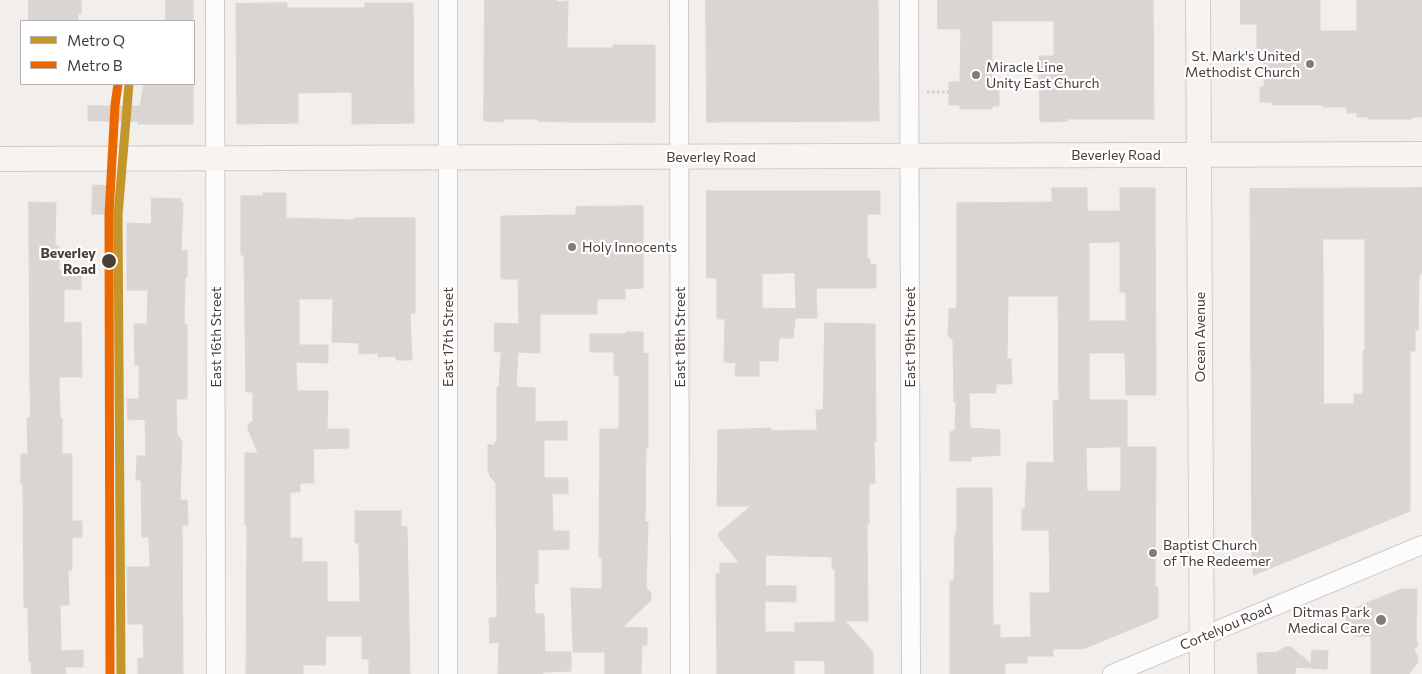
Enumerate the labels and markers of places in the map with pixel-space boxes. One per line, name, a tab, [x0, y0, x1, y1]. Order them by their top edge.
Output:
place label: St. Mark's United Methodist Church	[1185, 48, 1300, 80]
marker: St. Mark's United Methodist Church	[1304, 58, 1316, 70]
place label: Miracle Line Unity East Church	[986, 59, 1100, 92]
marker: Miracle Line Unity East Church	[970, 69, 982, 81]
place label: Holy Innocents	[582, 239, 677, 255]
marker: Holy Innocents	[566, 241, 578, 253]
place label: Beverley Road	[40, 245, 96, 278]
marker: Beverley Road	[100, 252, 118, 270]
place label: Baptist Church of The Redeemer	[1163, 537, 1271, 570]
marker: Baptist Church of The Redeemer	[1147, 547, 1159, 559]
place label: Ditmas Park Medical Care	[1287, 604, 1370, 636]
marker: Ditmas Park Medical Care	[1374, 613, 1388, 627]

